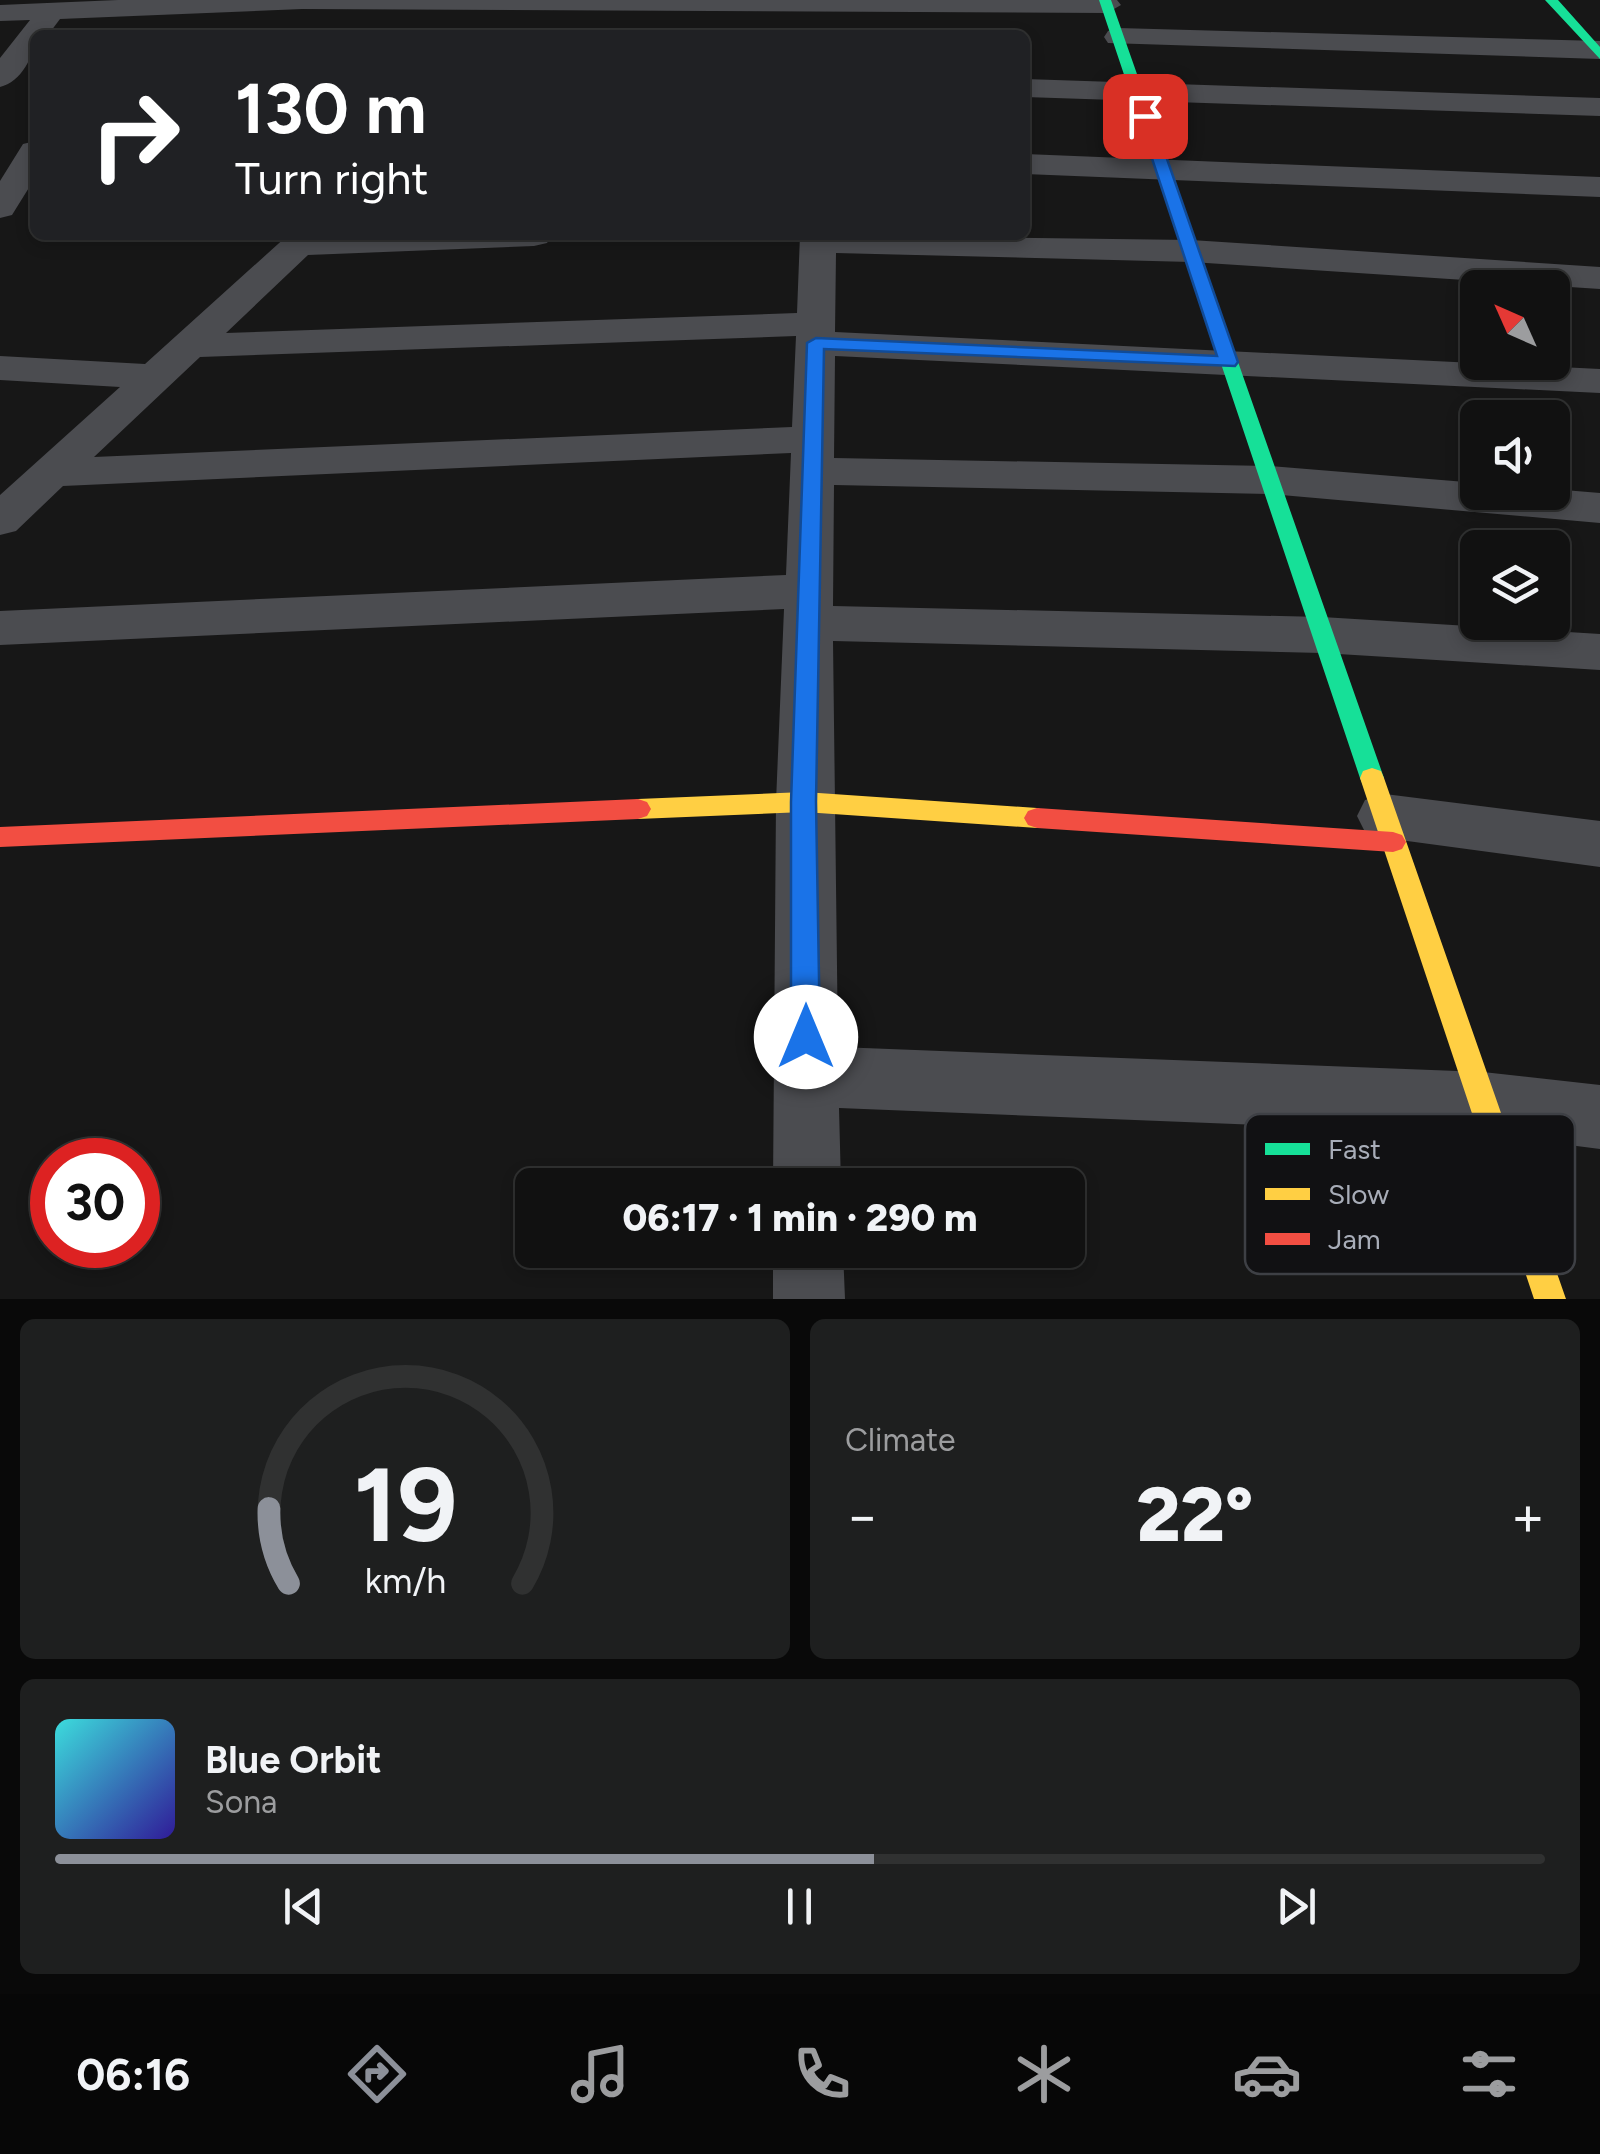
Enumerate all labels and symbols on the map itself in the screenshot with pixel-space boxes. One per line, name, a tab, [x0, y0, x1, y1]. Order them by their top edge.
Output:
pin	[1103, 74, 1188, 159]
north arrow	[1460, 270, 1570, 380]
position arrow	[754, 985, 858, 1089]
legend	[1245, 1114, 1575, 1274]
text: Fast	[1328, 1132, 1381, 1166]
speed limit sign: 30	[30, 1138, 160, 1268]
text: Slow	[1328, 1177, 1389, 1211]
text: Jam	[1328, 1222, 1381, 1256]

